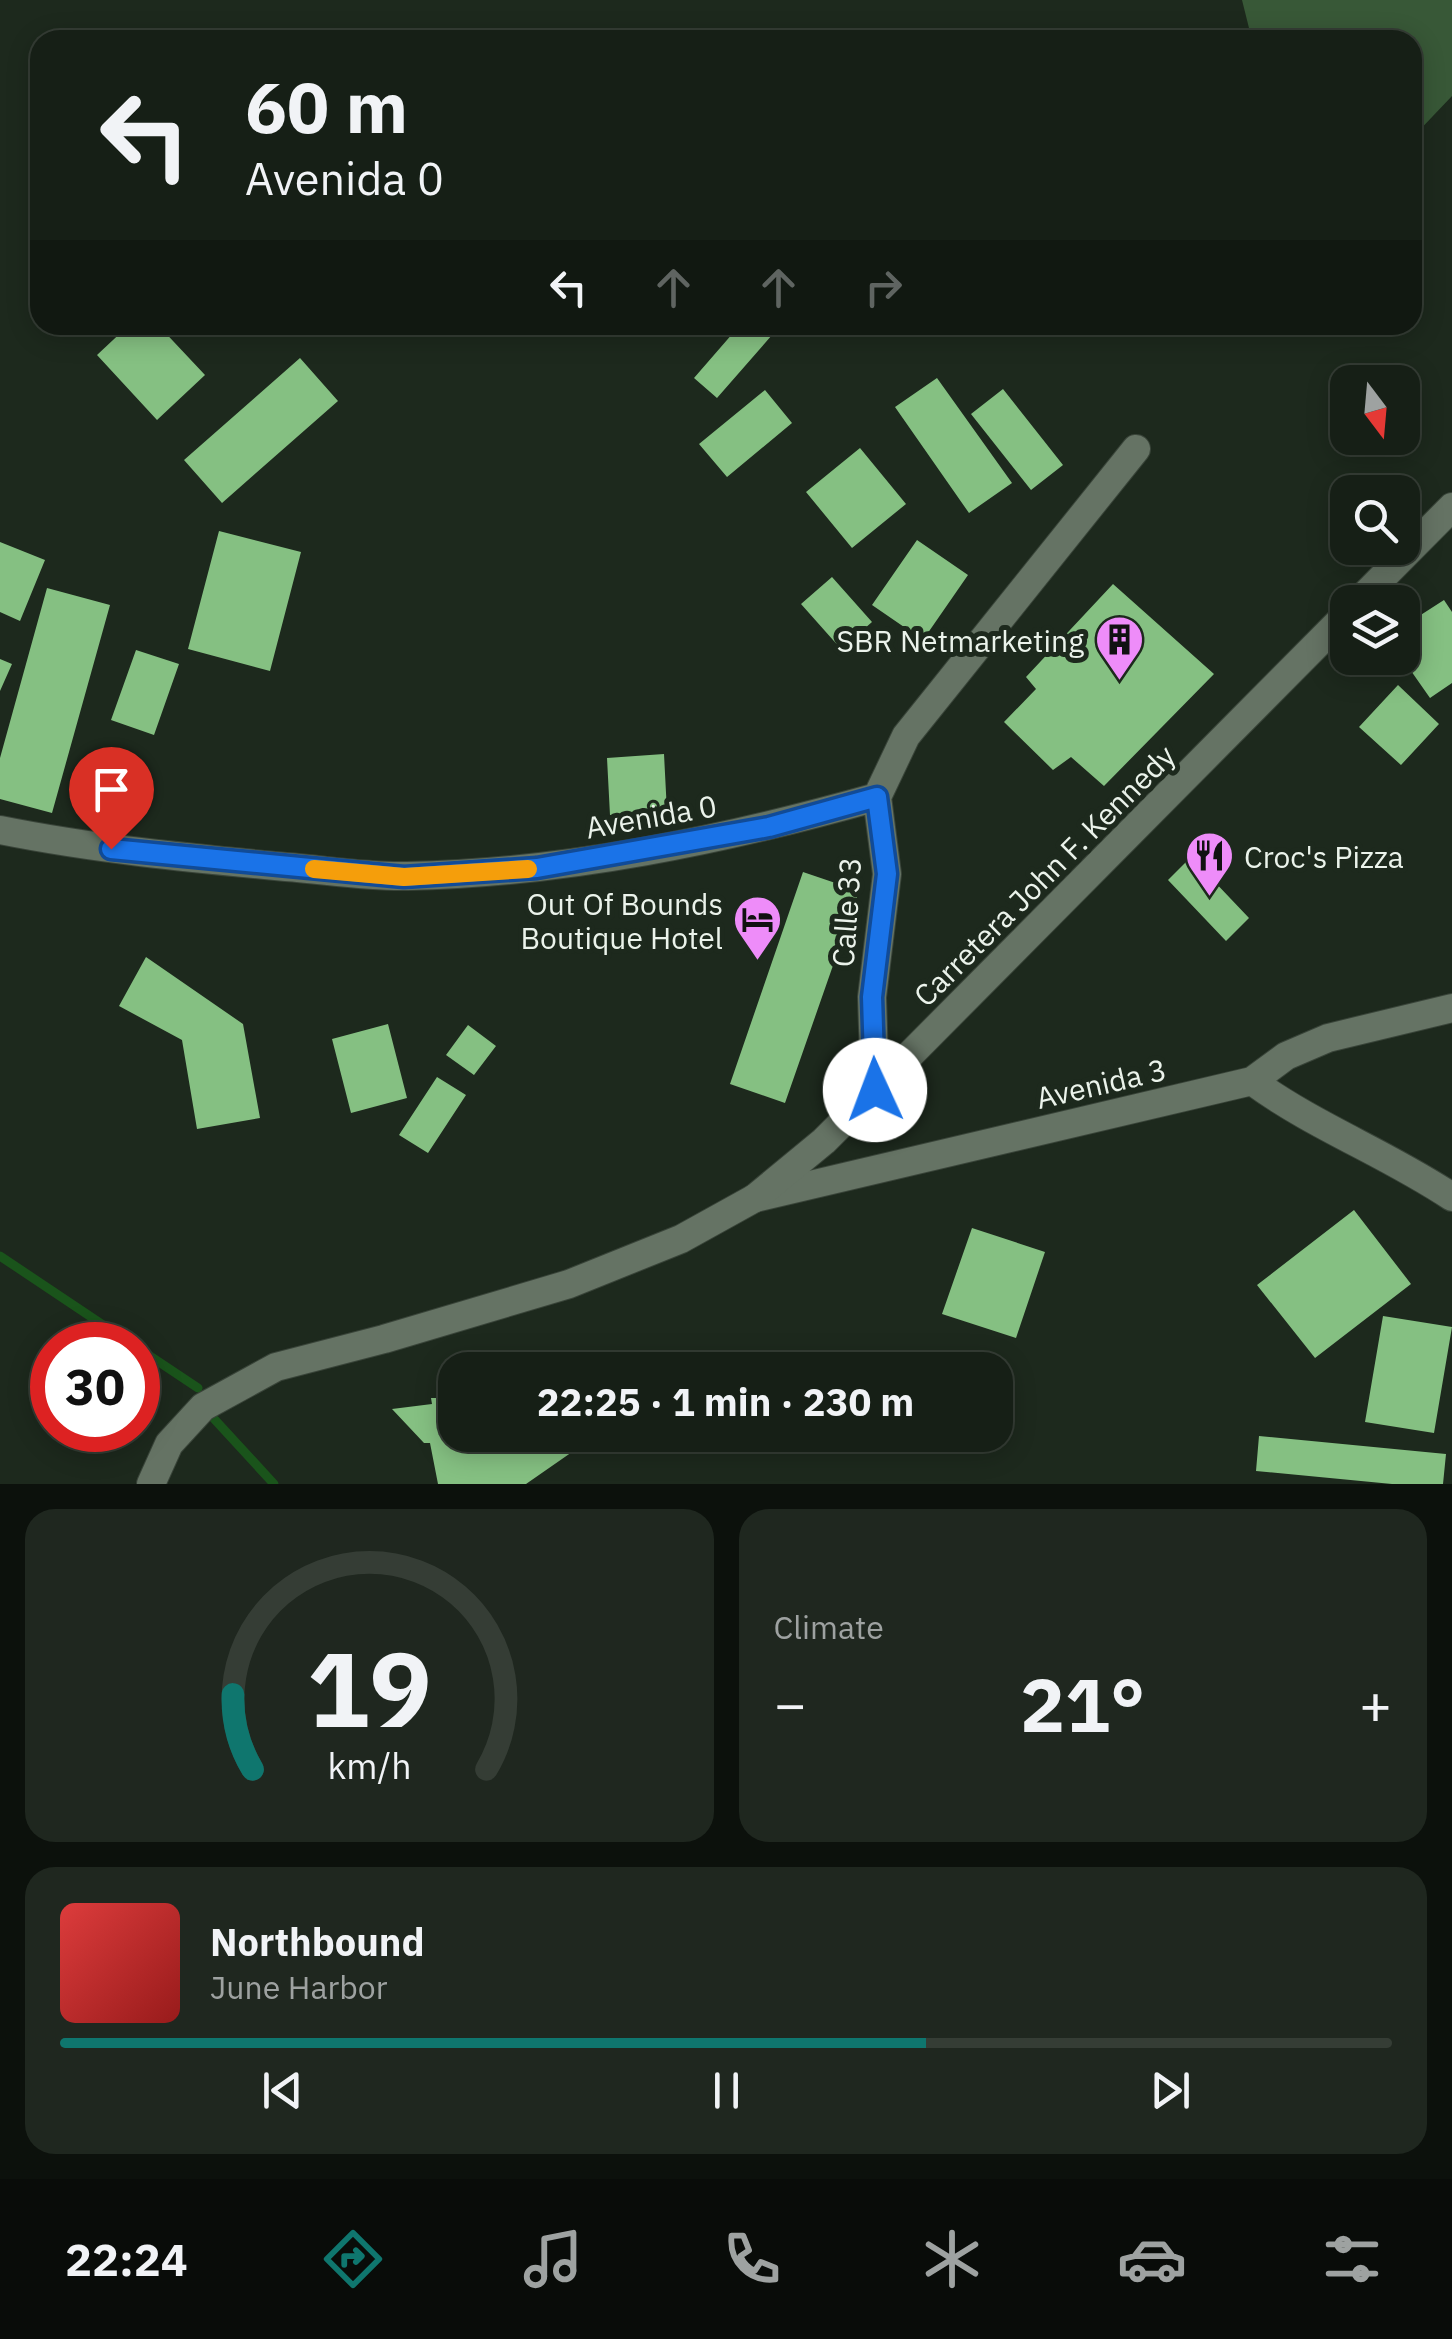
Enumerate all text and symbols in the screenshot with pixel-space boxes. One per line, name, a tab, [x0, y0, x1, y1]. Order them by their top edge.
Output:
text: 60 m	[245, 61, 408, 152]
icon: left	[80, 70, 210, 200]
text: Avenida 0	[245, 149, 444, 207]
icon: left	[541, 260, 596, 315]
icon: ahead	[646, 260, 701, 315]
icon: ahead	[751, 260, 806, 315]
icon: right	[856, 260, 911, 315]
north arrow	[1330, 365, 1420, 455]
map controls	[1330, 365, 1420, 675]
button: search	[1330, 475, 1420, 565]
button: layers	[1330, 585, 1420, 675]
building icon: SBR Netmarketing	[1093, 614, 1145, 682]
place label: SBR Netmarketing	[837, 621, 1084, 660]
street label: Carretera John F. Kennedy	[905, 736, 1183, 1014]
pin	[69, 747, 154, 850]
icon: arrive	[84, 762, 139, 817]
street label: Avenida 0	[582, 785, 720, 847]
restaurant icon: Croc's Pizza	[1183, 830, 1235, 898]
place label: Croc's Pizza	[1244, 837, 1404, 876]
street label: Calle 33	[823, 856, 869, 968]
place label: Out Of Bounds Boutique Hotel	[521, 884, 723, 957]
hotel icon: Out Of Bounds Boutique Hotel	[732, 894, 784, 962]
position arrow	[823, 1038, 927, 1142]
street label: Avenida 3	[1032, 1049, 1170, 1117]
speed limit sign: 30	[30, 1322, 160, 1452]
text: 22:25 · 1 min · 230 m	[537, 1377, 914, 1426]
text: Climate	[774, 1606, 884, 1648]
text: 19	[307, 1620, 432, 1756]
text: 21°	[1020, 1655, 1145, 1753]
text: −	[774, 1668, 807, 1739]
text: +	[1359, 1668, 1392, 1739]
text: km/h	[327, 1742, 411, 1789]
text: Northbound	[210, 1917, 425, 1966]
text: June Harbor	[210, 1966, 387, 2008]
icon: previous	[255, 2063, 310, 2118]
icon: pause	[699, 2063, 754, 2118]
icon: next	[1143, 2063, 1198, 2118]
icon: directions	[318, 2224, 388, 2294]
icon: music	[518, 2224, 588, 2294]
icon: phone	[717, 2224, 787, 2294]
icon: climate	[917, 2224, 987, 2294]
icon: car	[1117, 2224, 1187, 2294]
icon: filters	[1317, 2224, 1387, 2294]
text: 22:24	[65, 2230, 188, 2288]

